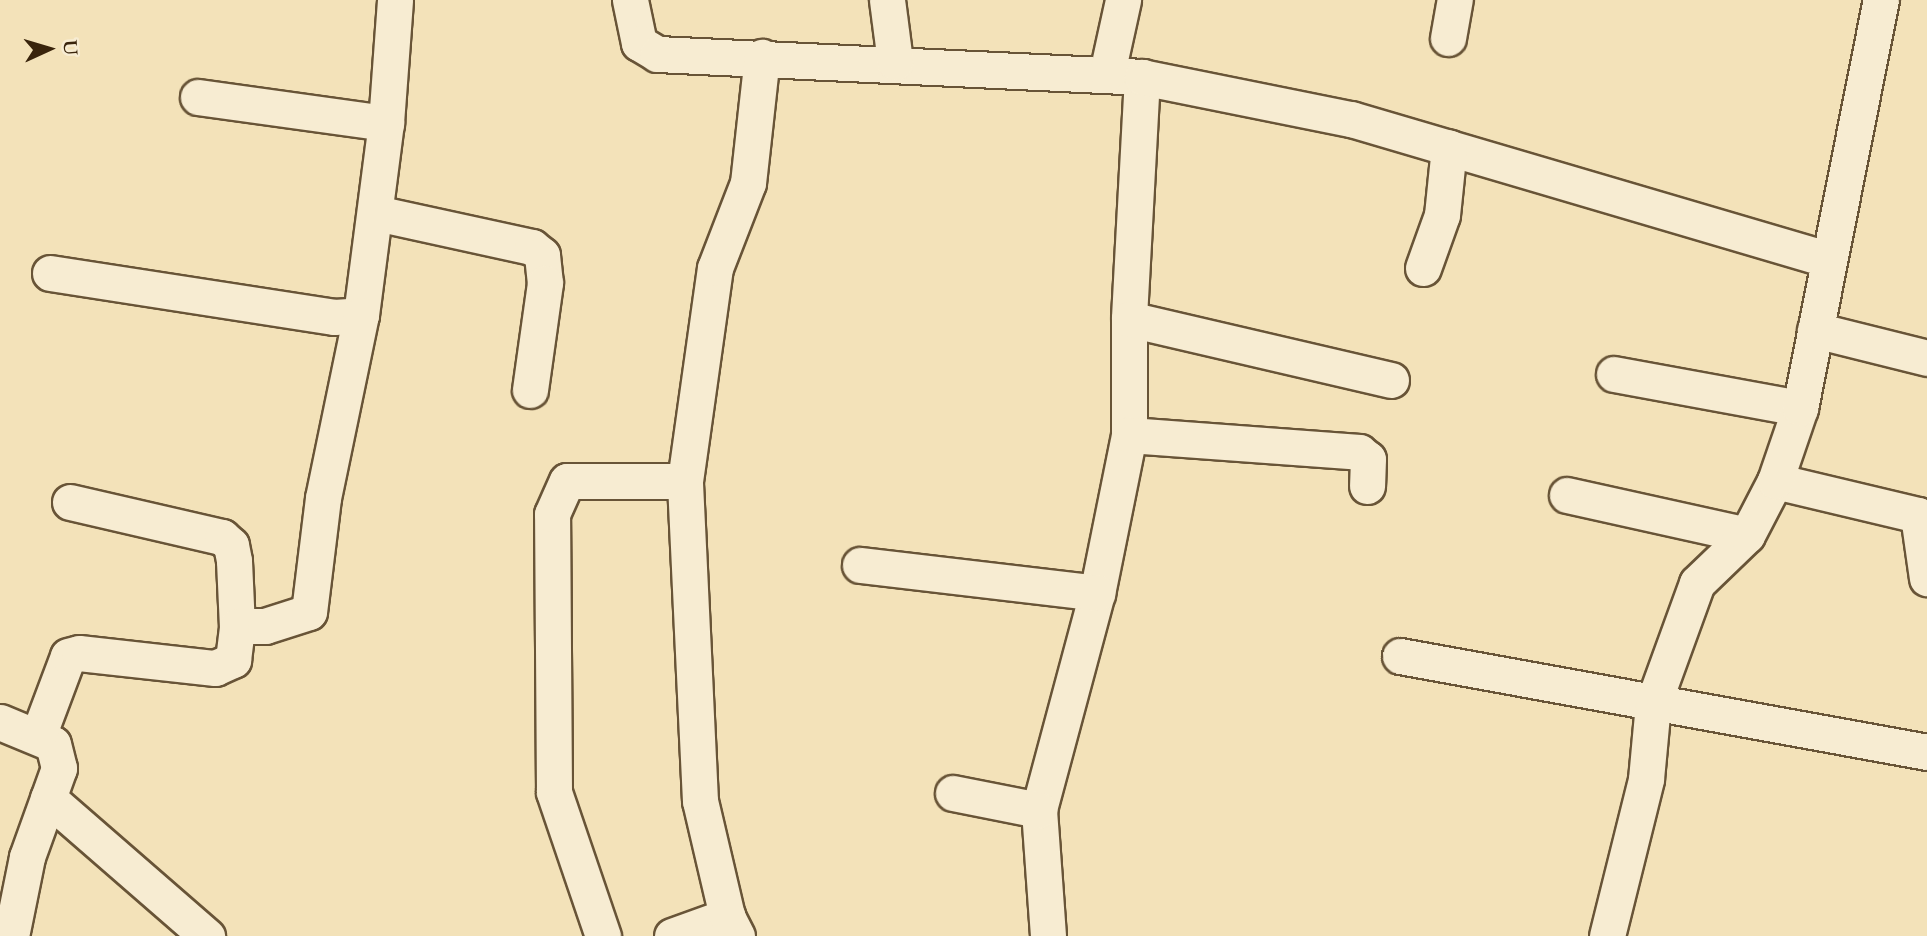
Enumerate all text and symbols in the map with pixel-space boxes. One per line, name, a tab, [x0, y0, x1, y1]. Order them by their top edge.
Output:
north arrow	[14, 14, 84, 84]
text: U	[56, 39, 83, 56]

